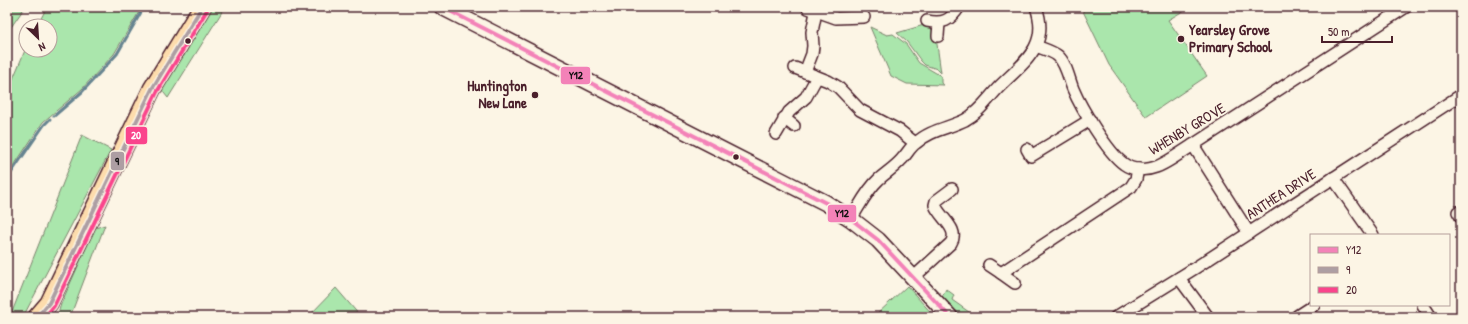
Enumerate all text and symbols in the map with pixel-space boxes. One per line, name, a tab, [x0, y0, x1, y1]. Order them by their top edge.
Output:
north arrow	[18, 18, 58, 58]
scale bar	[1322, 18, 1392, 44]
place label: Yearsley Grove Primary School	[1189, 19, 1273, 58]
text: 50 m	[1328, 23, 1349, 40]
marker: Yearsley Grove Primary School	[1176, 34, 1186, 44]
unlabelled marker	[183, 36, 193, 46]
text: N	[36, 39, 48, 55]
line badge: Y12	[560, 66, 591, 85]
text: Y12	[568, 68, 584, 82]
place label: Huntington New Lane	[467, 75, 527, 113]
marker: Huntington New Lane	[530, 90, 540, 100]
street label: WHENBY GROVE	[1144, 97, 1229, 160]
line badge: 20	[125, 126, 148, 145]
text: 20	[131, 128, 141, 142]
line badge: 9	[110, 151, 125, 171]
unlabelled marker	[731, 152, 741, 162]
text: 9	[115, 154, 119, 168]
street label: ANTHEA DRIVE	[1242, 163, 1320, 224]
line badge: Y12	[827, 204, 857, 223]
text: Y12	[834, 206, 850, 220]
legend	[1310, 234, 1450, 306]
text: Y12	[1346, 241, 1362, 258]
text: 9	[1346, 261, 1351, 278]
text: 20	[1346, 281, 1357, 298]

